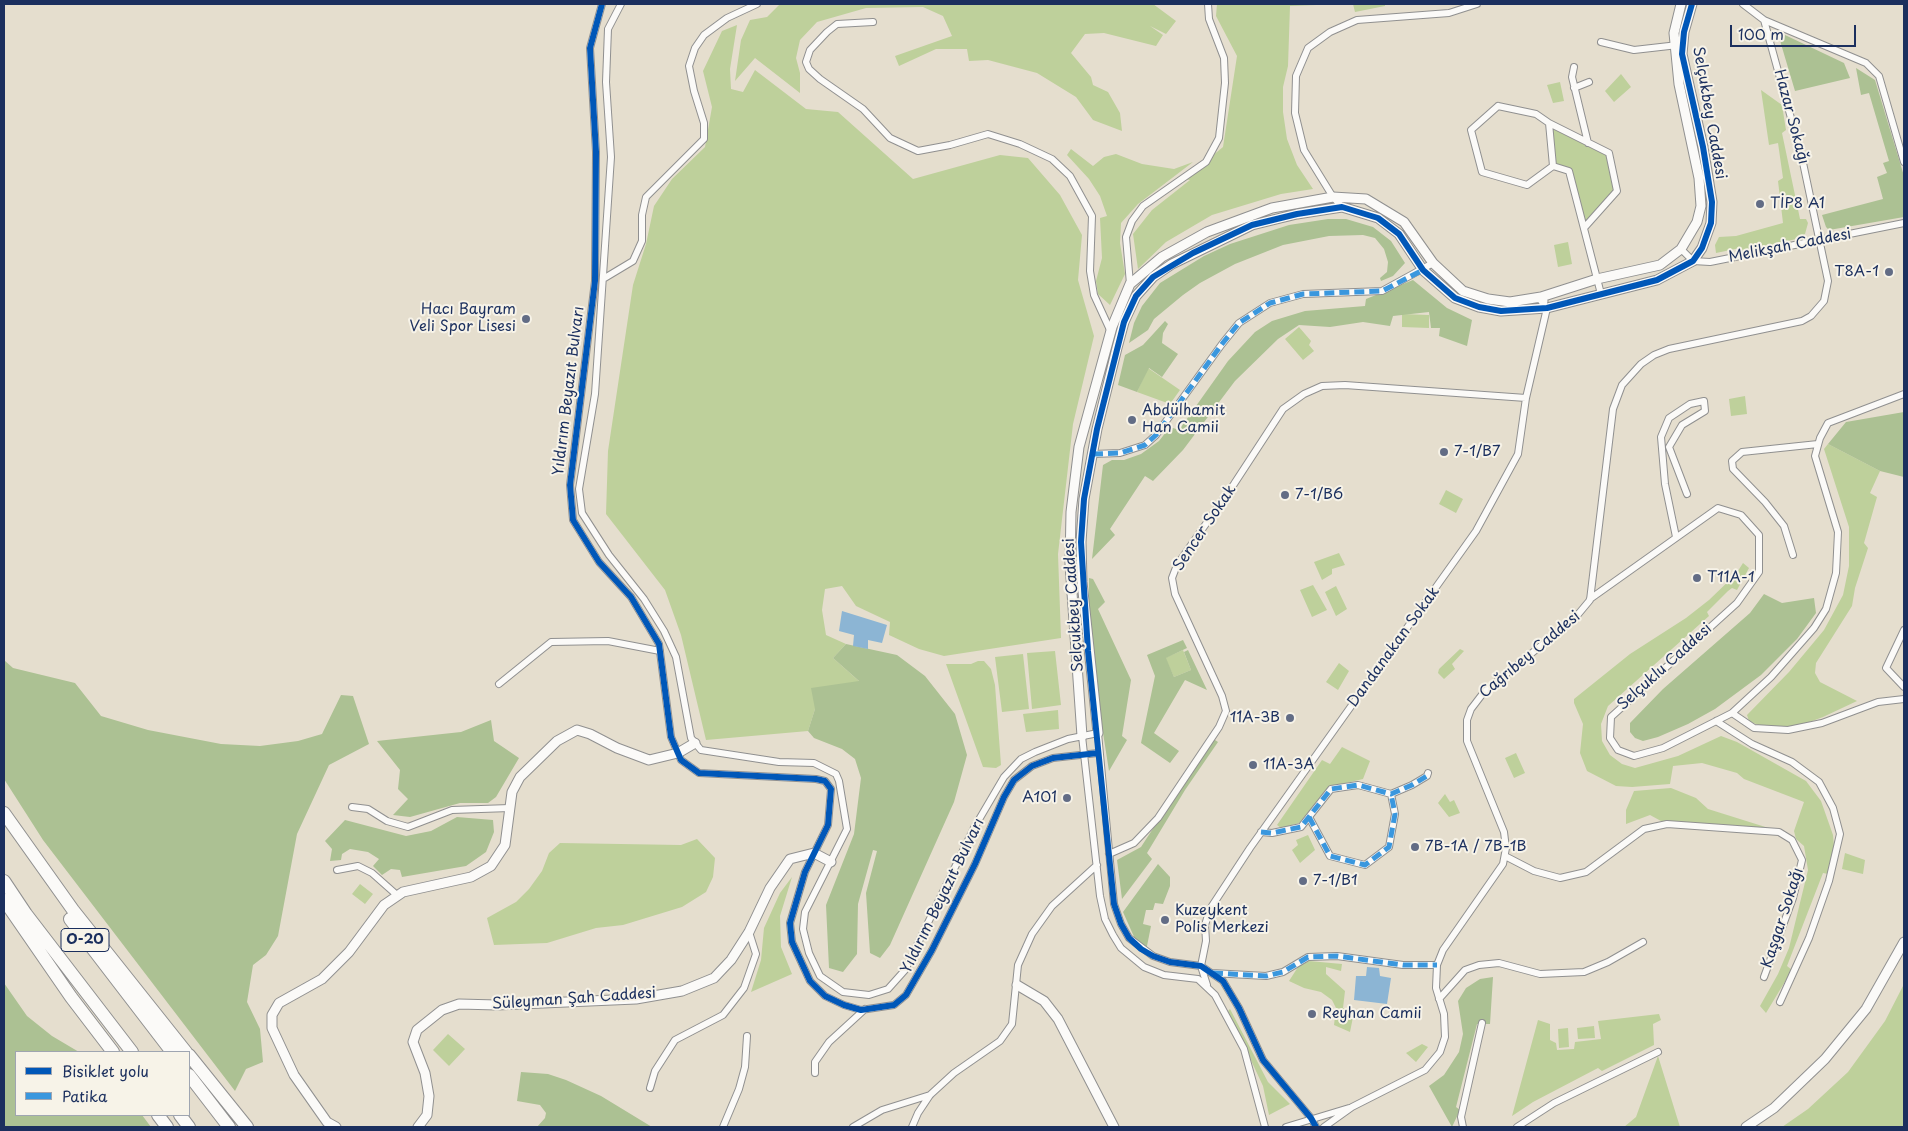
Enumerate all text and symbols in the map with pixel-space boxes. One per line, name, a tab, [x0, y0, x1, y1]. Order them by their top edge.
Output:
scale bar	[1733, 15, 1859, 47]
text: 100 m	[1738, 22, 1784, 45]
street label: Selçukbey Caddesi	[1688, 45, 1730, 181]
street label: Hazar Sokağı	[1770, 68, 1812, 166]
place label: TİP8 A1	[1770, 195, 1825, 213]
marker: TİP8 A1	[1754, 198, 1766, 210]
street label: Melikşah Caddesi	[1727, 225, 1853, 267]
place label: T8A-1	[1834, 263, 1879, 281]
marker: T8A-1	[1883, 266, 1895, 278]
place label: Hacı Bayram Veli Spor Lisesi	[410, 301, 516, 336]
street label: Yıldırım Beyazıt Bulvarı	[550, 305, 588, 477]
marker: Hacı Bayram Veli Spor Lisesi	[520, 313, 532, 325]
place label: Abdülhamit Han Camii	[1142, 402, 1225, 437]
marker: Abdülhamit Han Camii	[1126, 414, 1138, 426]
place label: 7-1/B7	[1454, 443, 1500, 461]
marker: 7-1/B7	[1438, 446, 1450, 458]
street label: Sencer Sokak	[1170, 482, 1240, 574]
place label: 7-1/B6	[1295, 486, 1343, 504]
marker: 7-1/B6	[1279, 489, 1291, 501]
street label: Selçukbey Caddesi	[1060, 537, 1088, 673]
place label: T11A-1	[1707, 569, 1755, 587]
marker: T11A-1	[1691, 572, 1703, 584]
street label: Dandanakan Sokak	[1344, 583, 1444, 711]
street label: Cağrıbey Caddesi	[1476, 608, 1584, 702]
street label: Selçuklu Caddesi	[1614, 620, 1716, 714]
place label: 11A-3B	[1230, 709, 1280, 727]
marker: 11A-3B	[1284, 712, 1296, 724]
place label: 11A-3A	[1263, 756, 1314, 774]
marker: 11A-3A	[1247, 759, 1259, 771]
place label: A101	[1022, 789, 1057, 807]
marker: A101	[1061, 792, 1073, 804]
street label: Yıldırım Beyazıt Bulvarı	[898, 815, 988, 977]
place label: 7B-1A / 7B-1B	[1425, 838, 1527, 856]
marker: 7B-1A / 7B-1B	[1409, 841, 1421, 853]
street label: Kaşgar Sokağı	[1758, 866, 1808, 970]
place label: 7-1/B1	[1313, 872, 1358, 890]
marker: 7-1/B1	[1297, 875, 1309, 887]
place label: Kuzeykent Polis Merkezi	[1175, 902, 1269, 937]
marker: Kuzeykent Polis Merkezi	[1159, 914, 1171, 926]
road number: O-20	[61, 928, 109, 952]
street label: Süleyman Şah Caddesi	[491, 984, 657, 1014]
place label: Reyhan Camii	[1322, 1005, 1422, 1023]
marker: Reyhan Camii	[1306, 1008, 1318, 1020]
legend	[15, 1051, 190, 1116]
text: Bisiklet yolu	[62, 1059, 149, 1082]
text: Patika	[62, 1084, 107, 1107]

